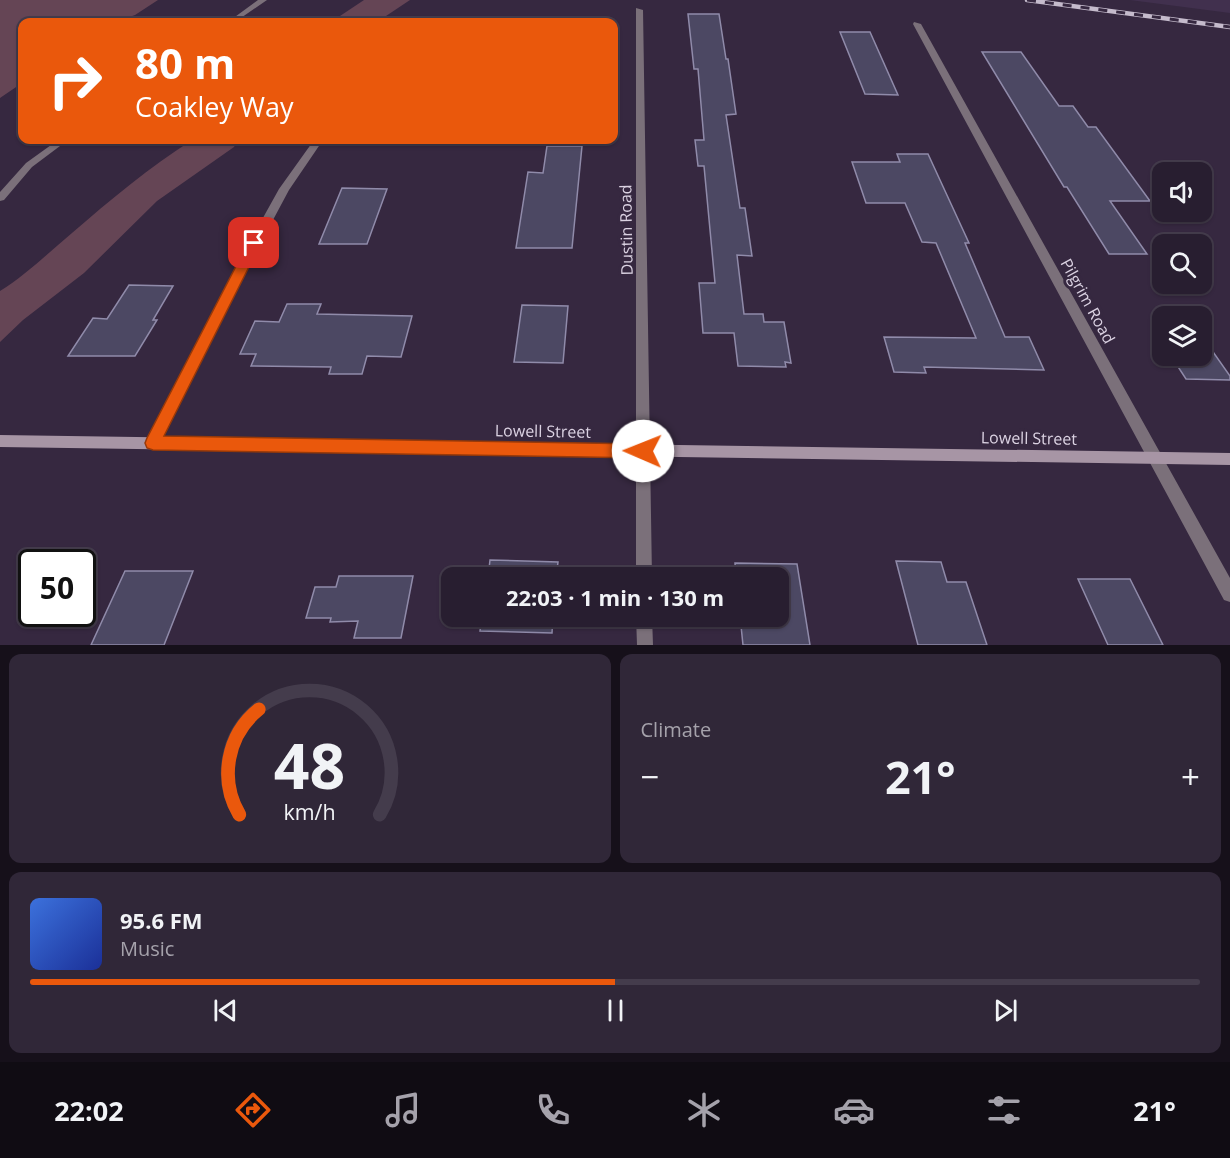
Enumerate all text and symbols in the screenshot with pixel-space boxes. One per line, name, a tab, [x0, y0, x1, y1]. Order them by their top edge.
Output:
text: 80 m	[135, 34, 235, 91]
icon: right	[36, 42, 114, 120]
text: Coakley Way	[135, 88, 293, 125]
map controls	[1152, 162, 1212, 366]
button: sound	[1152, 162, 1212, 222]
street label: Dustin Road	[614, 184, 638, 276]
pin	[228, 217, 279, 268]
icon: arrive	[237, 226, 270, 259]
button: search	[1152, 234, 1212, 294]
street label: Pilgrim Road	[1056, 255, 1120, 347]
button: layers	[1152, 306, 1212, 366]
street label: Lowell Street	[495, 419, 592, 443]
position arrow	[611, 419, 675, 483]
street label: Lowell Street	[981, 426, 1078, 450]
speed limit sign: 50	[18, 549, 96, 627]
text: 22:03 · 1 min · 130 m	[506, 582, 724, 612]
text: Climate	[641, 716, 711, 743]
text: 48	[274, 722, 345, 807]
text: 21°	[885, 746, 956, 807]
text: −	[641, 754, 659, 799]
text: +	[1181, 754, 1200, 799]
text: km/h	[284, 798, 336, 827]
text: 95.6 FM	[120, 905, 203, 935]
text: Music	[120, 935, 174, 962]
icon: previous	[209, 994, 242, 1027]
icon: pause	[599, 994, 632, 1027]
icon: next	[989, 994, 1022, 1027]
icon: directions	[232, 1089, 274, 1131]
icon: music	[382, 1089, 424, 1131]
icon: phone	[532, 1089, 574, 1131]
icon: climate	[683, 1089, 725, 1131]
icon: car	[833, 1089, 875, 1131]
icon: filters	[983, 1089, 1025, 1131]
text: 22:02	[54, 1092, 124, 1129]
text: 21°	[1133, 1092, 1176, 1129]

